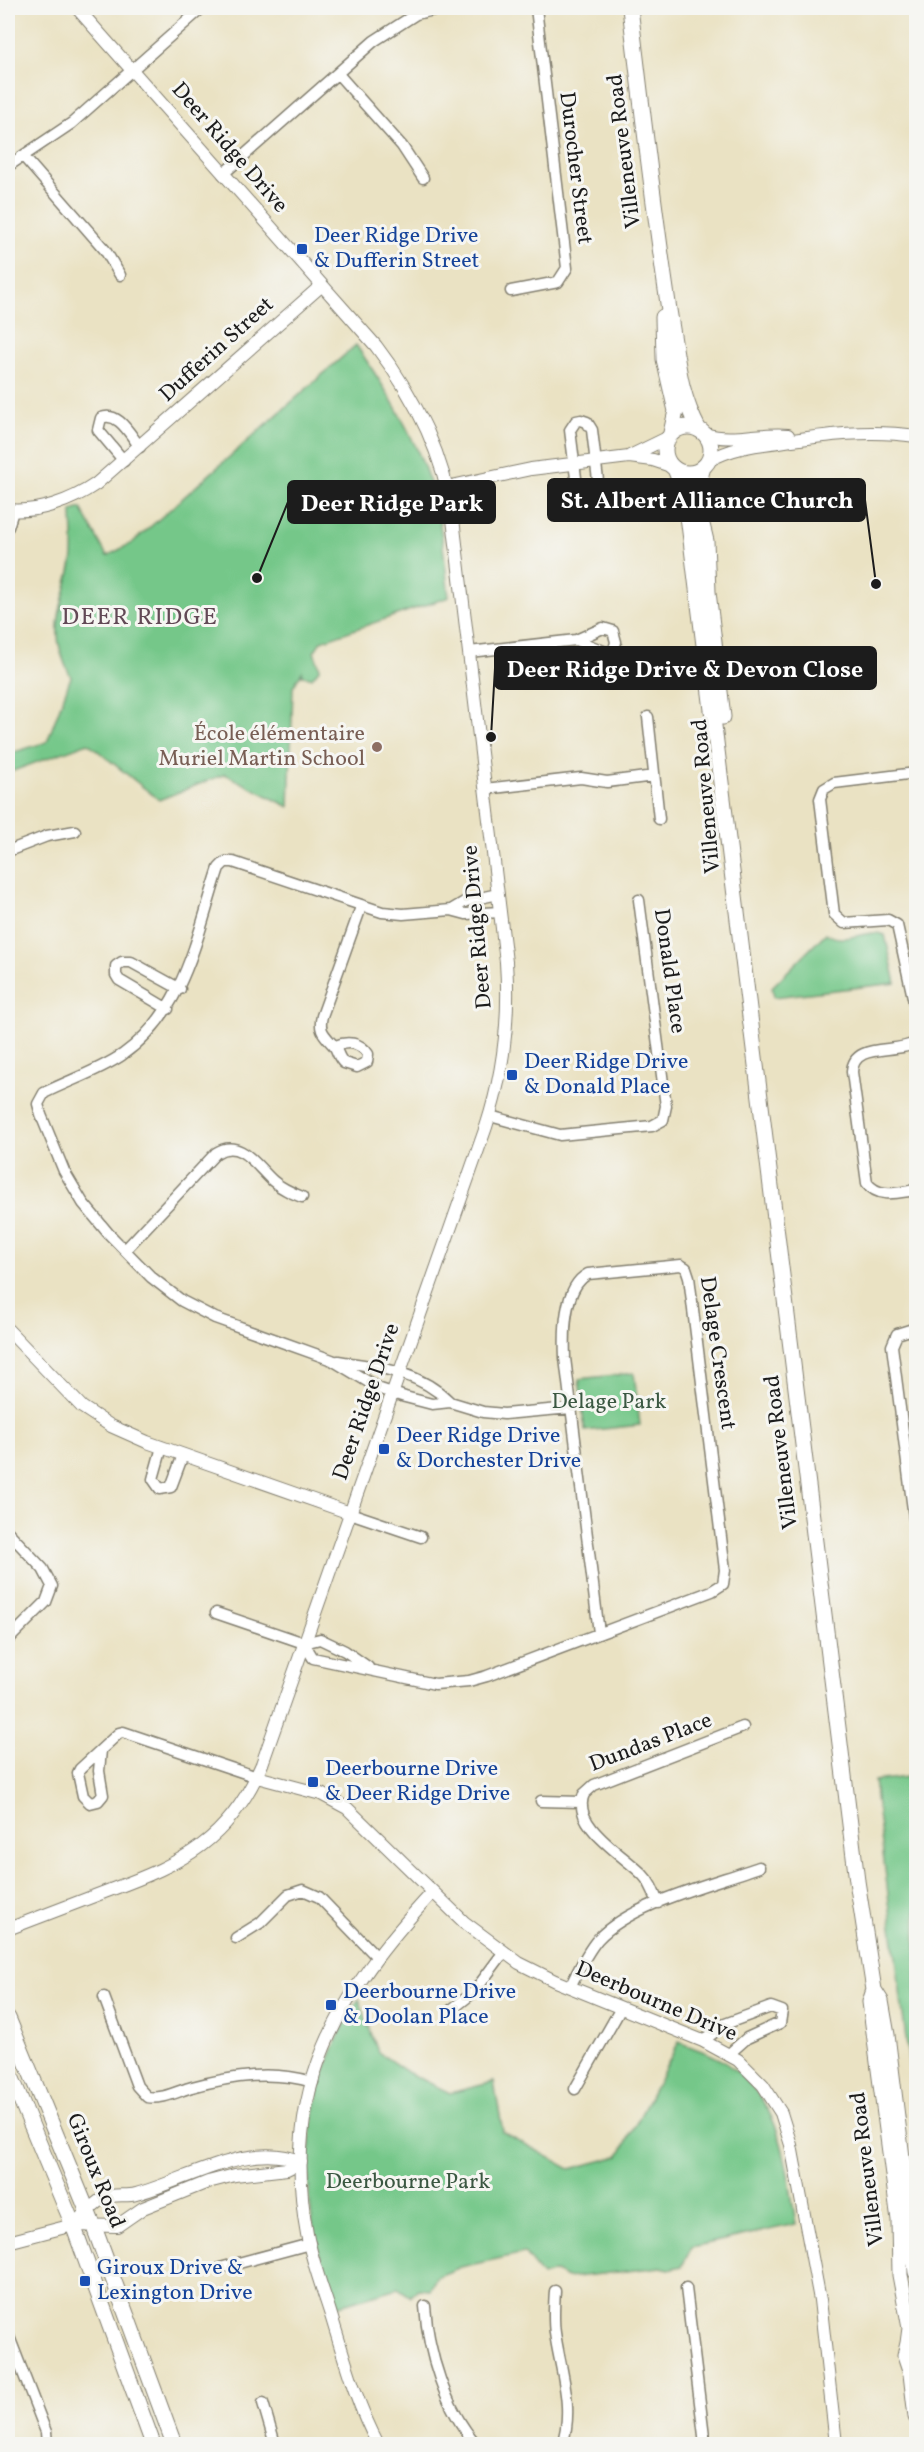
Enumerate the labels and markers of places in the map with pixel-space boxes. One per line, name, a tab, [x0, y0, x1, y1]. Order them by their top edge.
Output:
place label: Deer Ridge Drive & Dufferin Street	[314, 221, 480, 277]
marker: Deer Ridge Drive & Dufferin Street	[295, 242, 309, 256]
callout: St. Albert Alliance Church	[548, 479, 865, 521]
callout: Deer Ridge Park	[288, 481, 495, 523]
callout: Deer Ridge Drive & Devon Close	[495, 647, 876, 689]
place label: École élémentaire Muriel Martin School	[158, 719, 365, 775]
marker: École élémentaire Muriel Martin School	[370, 740, 384, 754]
place label: Deer Ridge Drive & Donald Place	[524, 1047, 688, 1103]
marker: Deer Ridge Drive & Donald Place	[505, 1068, 519, 1082]
place label: Deer Ridge Drive & Dorchester Drive	[396, 1421, 581, 1477]
marker: Deer Ridge Drive & Dorchester Drive	[377, 1442, 391, 1456]
place label: Deerbourne Drive & Deer Ridge Drive	[325, 1754, 510, 1810]
marker: Deerbourne Drive & Deer Ridge Drive	[306, 1775, 320, 1789]
place label: Deerbourne Drive & Doolan Place	[343, 1977, 516, 2033]
marker: Deerbourne Drive & Doolan Place	[324, 1998, 338, 2012]
place label: Giroux Drive & Lexington Drive	[97, 2253, 253, 2309]
marker: Giroux Drive & Lexington Drive	[78, 2274, 92, 2288]

